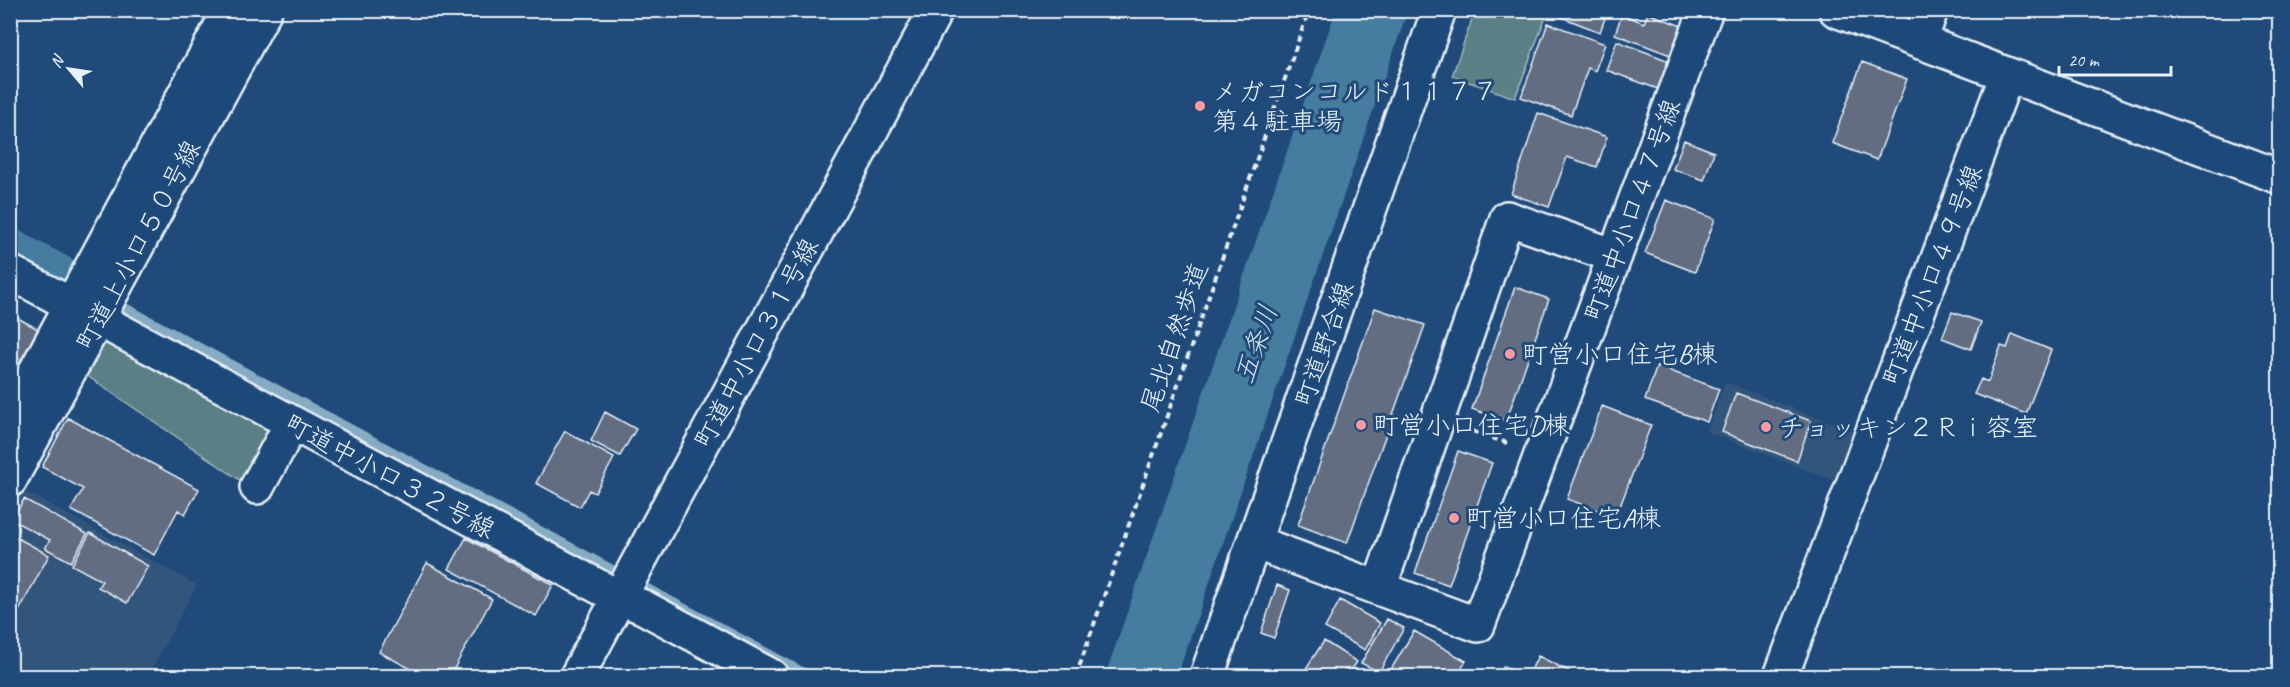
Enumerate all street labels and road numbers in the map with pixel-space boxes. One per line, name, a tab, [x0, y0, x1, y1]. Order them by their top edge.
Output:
street label: 町道中小口４７号線	[1577, 95, 1688, 326]
street label: 町道上小口５０号線	[69, 134, 208, 356]
street label: 町道中小口４９号線	[1875, 160, 1990, 390]
street label: 町道中小口３１号線	[687, 232, 826, 454]
street label: 尾北自然歩道	[1133, 258, 1215, 416]
street label: 町道野合線	[1288, 277, 1361, 411]
street label: 町道中小口３２号線	[279, 407, 501, 546]

